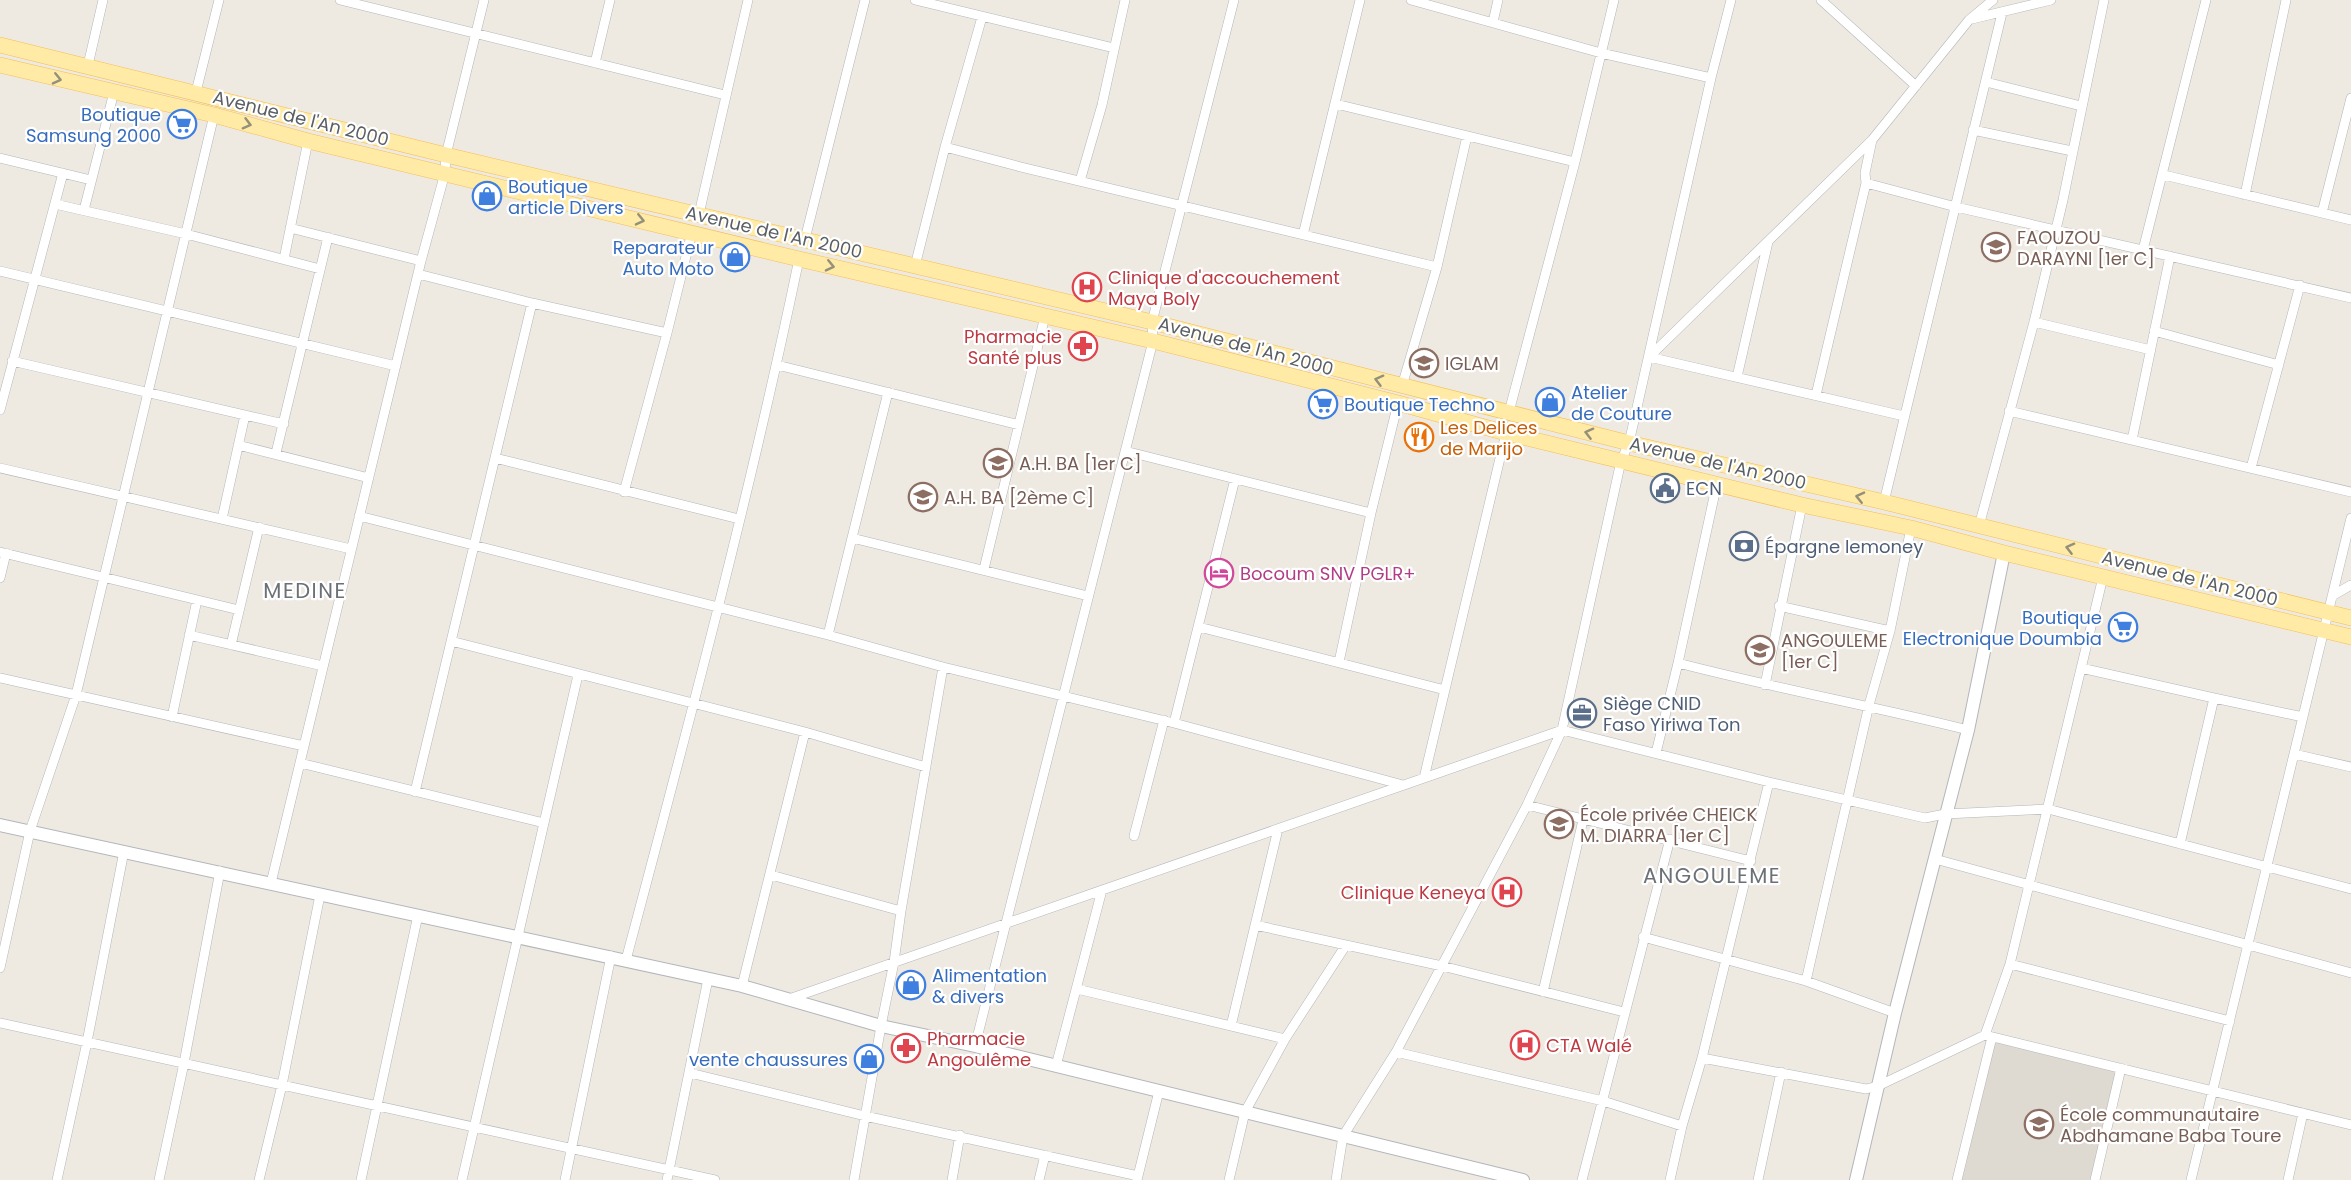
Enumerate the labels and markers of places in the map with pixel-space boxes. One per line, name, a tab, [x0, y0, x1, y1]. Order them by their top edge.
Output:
place label: Boutique Samsung 2000	[26, 102, 161, 148]
supermarket icon: Boutique Samsung 2000	[166, 108, 198, 140]
place label: Boutique article Divers	[508, 174, 624, 220]
shop icon: Boutique article Divers	[471, 180, 503, 212]
place label: FAOUZOU DARAYNI [1er C]	[2017, 225, 2155, 271]
school or university icon: FAOUZOU DARAYNI [1er C]	[1980, 231, 2012, 263]
place label: Reparateur Auto Moto	[613, 235, 714, 281]
shop icon: Reparateur Auto Moto	[719, 241, 751, 273]
place label: Clinique d'accouchement Maya Boly	[1108, 265, 1340, 311]
hospital icon: Clinique d'accouchement Maya Boly	[1071, 271, 1103, 303]
place label: Pharmacie Santé plus	[964, 324, 1062, 370]
pharmacy icon: Pharmacie Santé plus	[1067, 330, 1099, 362]
school or university icon: IGLAM	[1408, 347, 1440, 379]
place label: IGLAM	[1445, 351, 1499, 376]
place label: Atelier de Couture	[1571, 380, 1672, 426]
shop icon: Atelier de Couture	[1534, 386, 1566, 418]
supermarket icon: Boutique Techno	[1307, 388, 1339, 420]
place label: Boutique Techno	[1344, 392, 1495, 417]
place label: Les Delices de Marijo	[1440, 415, 1537, 461]
restaurant icon: Les Delices de Marijo	[1403, 421, 1435, 453]
school or university icon: A.H. BA [1er C]	[982, 447, 1014, 479]
place label: A.H. BA [1er C]	[1019, 451, 1142, 476]
public building icon: ECN	[1649, 472, 1681, 504]
place label: ECN	[1686, 476, 1722, 501]
school or university icon: A.H. BA [2ème C]	[907, 481, 939, 513]
place label: A.H. BA [2ème C]	[944, 485, 1094, 510]
bank icon: Épargne lemoney	[1728, 530, 1760, 562]
place label: Épargne lemoney	[1765, 534, 1923, 559]
hotel icon: Bocoum SNV PGLR+	[1203, 557, 1235, 589]
place label: Bocoum SNV PGLR+	[1240, 561, 1416, 586]
place label: Boutique Electronique Doumbia	[1903, 605, 2102, 651]
supermarket icon: Boutique Electronique Doumbia	[2107, 611, 2139, 643]
place label: ANGOULEME [1er C]	[1781, 628, 1888, 674]
school or university icon: ANGOULEME [1er C]	[1744, 634, 1776, 666]
place label: Siège CNID Faso Yiriwa Ton	[1603, 691, 1741, 737]
office icon: Siège CNID Faso Yiriwa Ton	[1566, 697, 1598, 729]
place label: École privée CHEICK M. DIARRA [1er C]	[1580, 802, 1758, 848]
school or university icon: École privée CHEICK M. DIARRA [1er C]	[1543, 808, 1575, 840]
hospital icon: Clinique Keneya	[1491, 876, 1523, 908]
place label: Clinique Keneya	[1341, 880, 1486, 905]
place label: Alimentation & divers	[932, 963, 1047, 1009]
shop icon: Alimentation & divers	[895, 969, 927, 1001]
place label: Pharmacie Angoulême	[927, 1026, 1031, 1072]
hospital icon: CTA Walé	[1509, 1029, 1541, 1061]
pharmacy icon: Pharmacie Angoulême	[890, 1032, 922, 1064]
place label: CTA Walé	[1546, 1033, 1632, 1058]
shop icon: vente chaussures	[853, 1043, 885, 1075]
place label: vente chaussures	[689, 1047, 848, 1072]
place label: École communautaire Abdhamane Baba Toure	[2060, 1102, 2281, 1148]
school or university icon: École communautaire Abdhamane Baba Toure	[2023, 1108, 2055, 1140]

